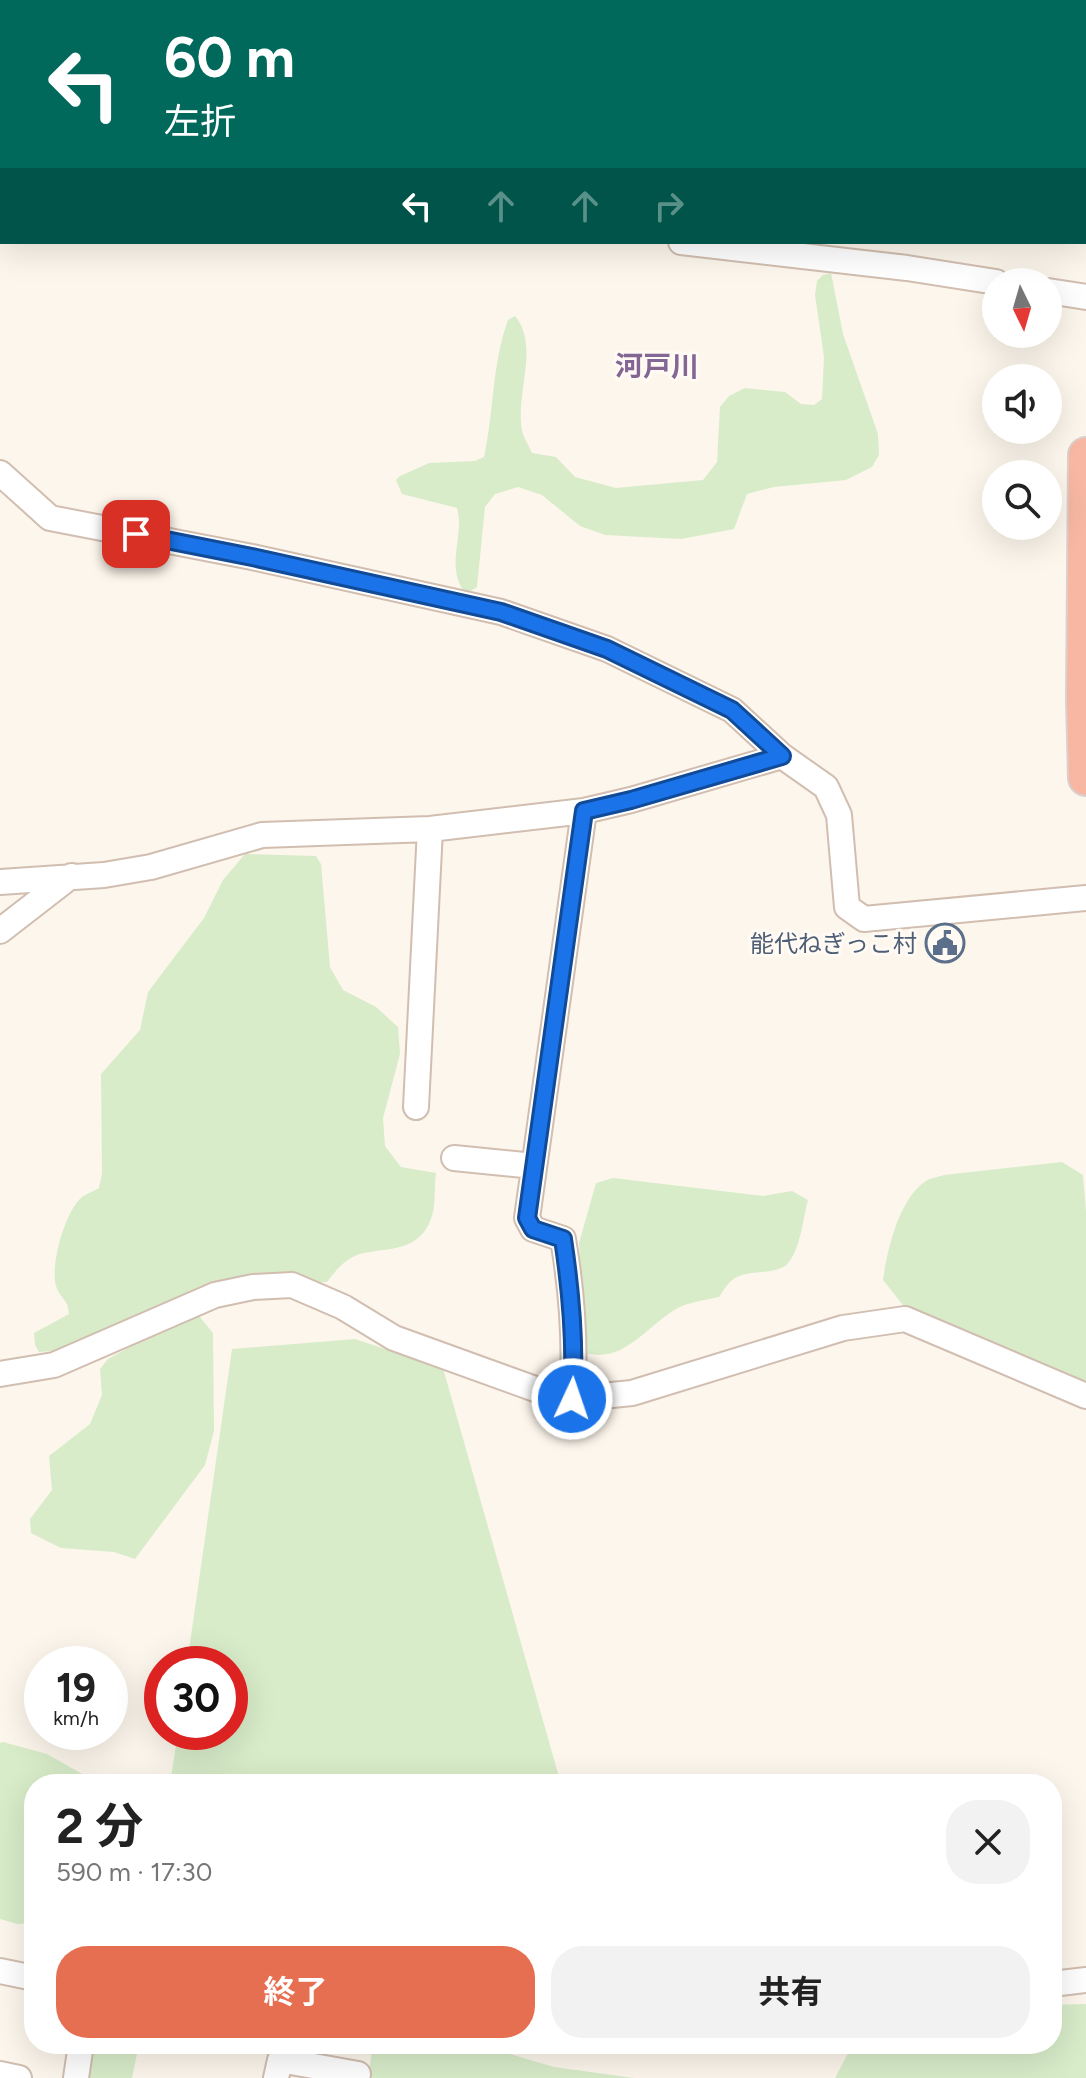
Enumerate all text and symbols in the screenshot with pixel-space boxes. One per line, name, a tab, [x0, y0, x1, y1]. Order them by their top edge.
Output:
text: 60 m	[164, 24, 295, 91]
icon: left	[32, 32, 136, 136]
text: 左折	[164, 100, 236, 143]
icon: left	[395, 184, 439, 228]
icon: ahead	[479, 184, 523, 228]
icon: ahead	[563, 184, 607, 228]
icon: right	[647, 184, 691, 228]
north arrow	[982, 268, 1062, 348]
map controls	[982, 268, 1062, 540]
district label: 河戸川	[615, 349, 699, 383]
button: sound	[982, 364, 1062, 444]
button: search	[982, 460, 1062, 540]
pin	[102, 500, 170, 568]
icon: arrive	[114, 512, 158, 556]
public building icon: 能代ねぎっこ村	[924, 922, 966, 964]
place label: 能代ねぎっこ村	[750, 929, 917, 958]
position arrow	[530, 1357, 614, 1441]
speed limit sign: 30	[144, 1646, 248, 1750]
text: 19	[56, 1664, 96, 1712]
text: km/h	[53, 1706, 99, 1730]
text: 2 分	[56, 1797, 143, 1855]
button: close	[946, 1800, 1030, 1884]
text: 590 m · 17:30	[56, 1856, 212, 1888]
button: 終了	[56, 1946, 535, 2038]
button: 共有	[551, 1946, 1030, 2038]

